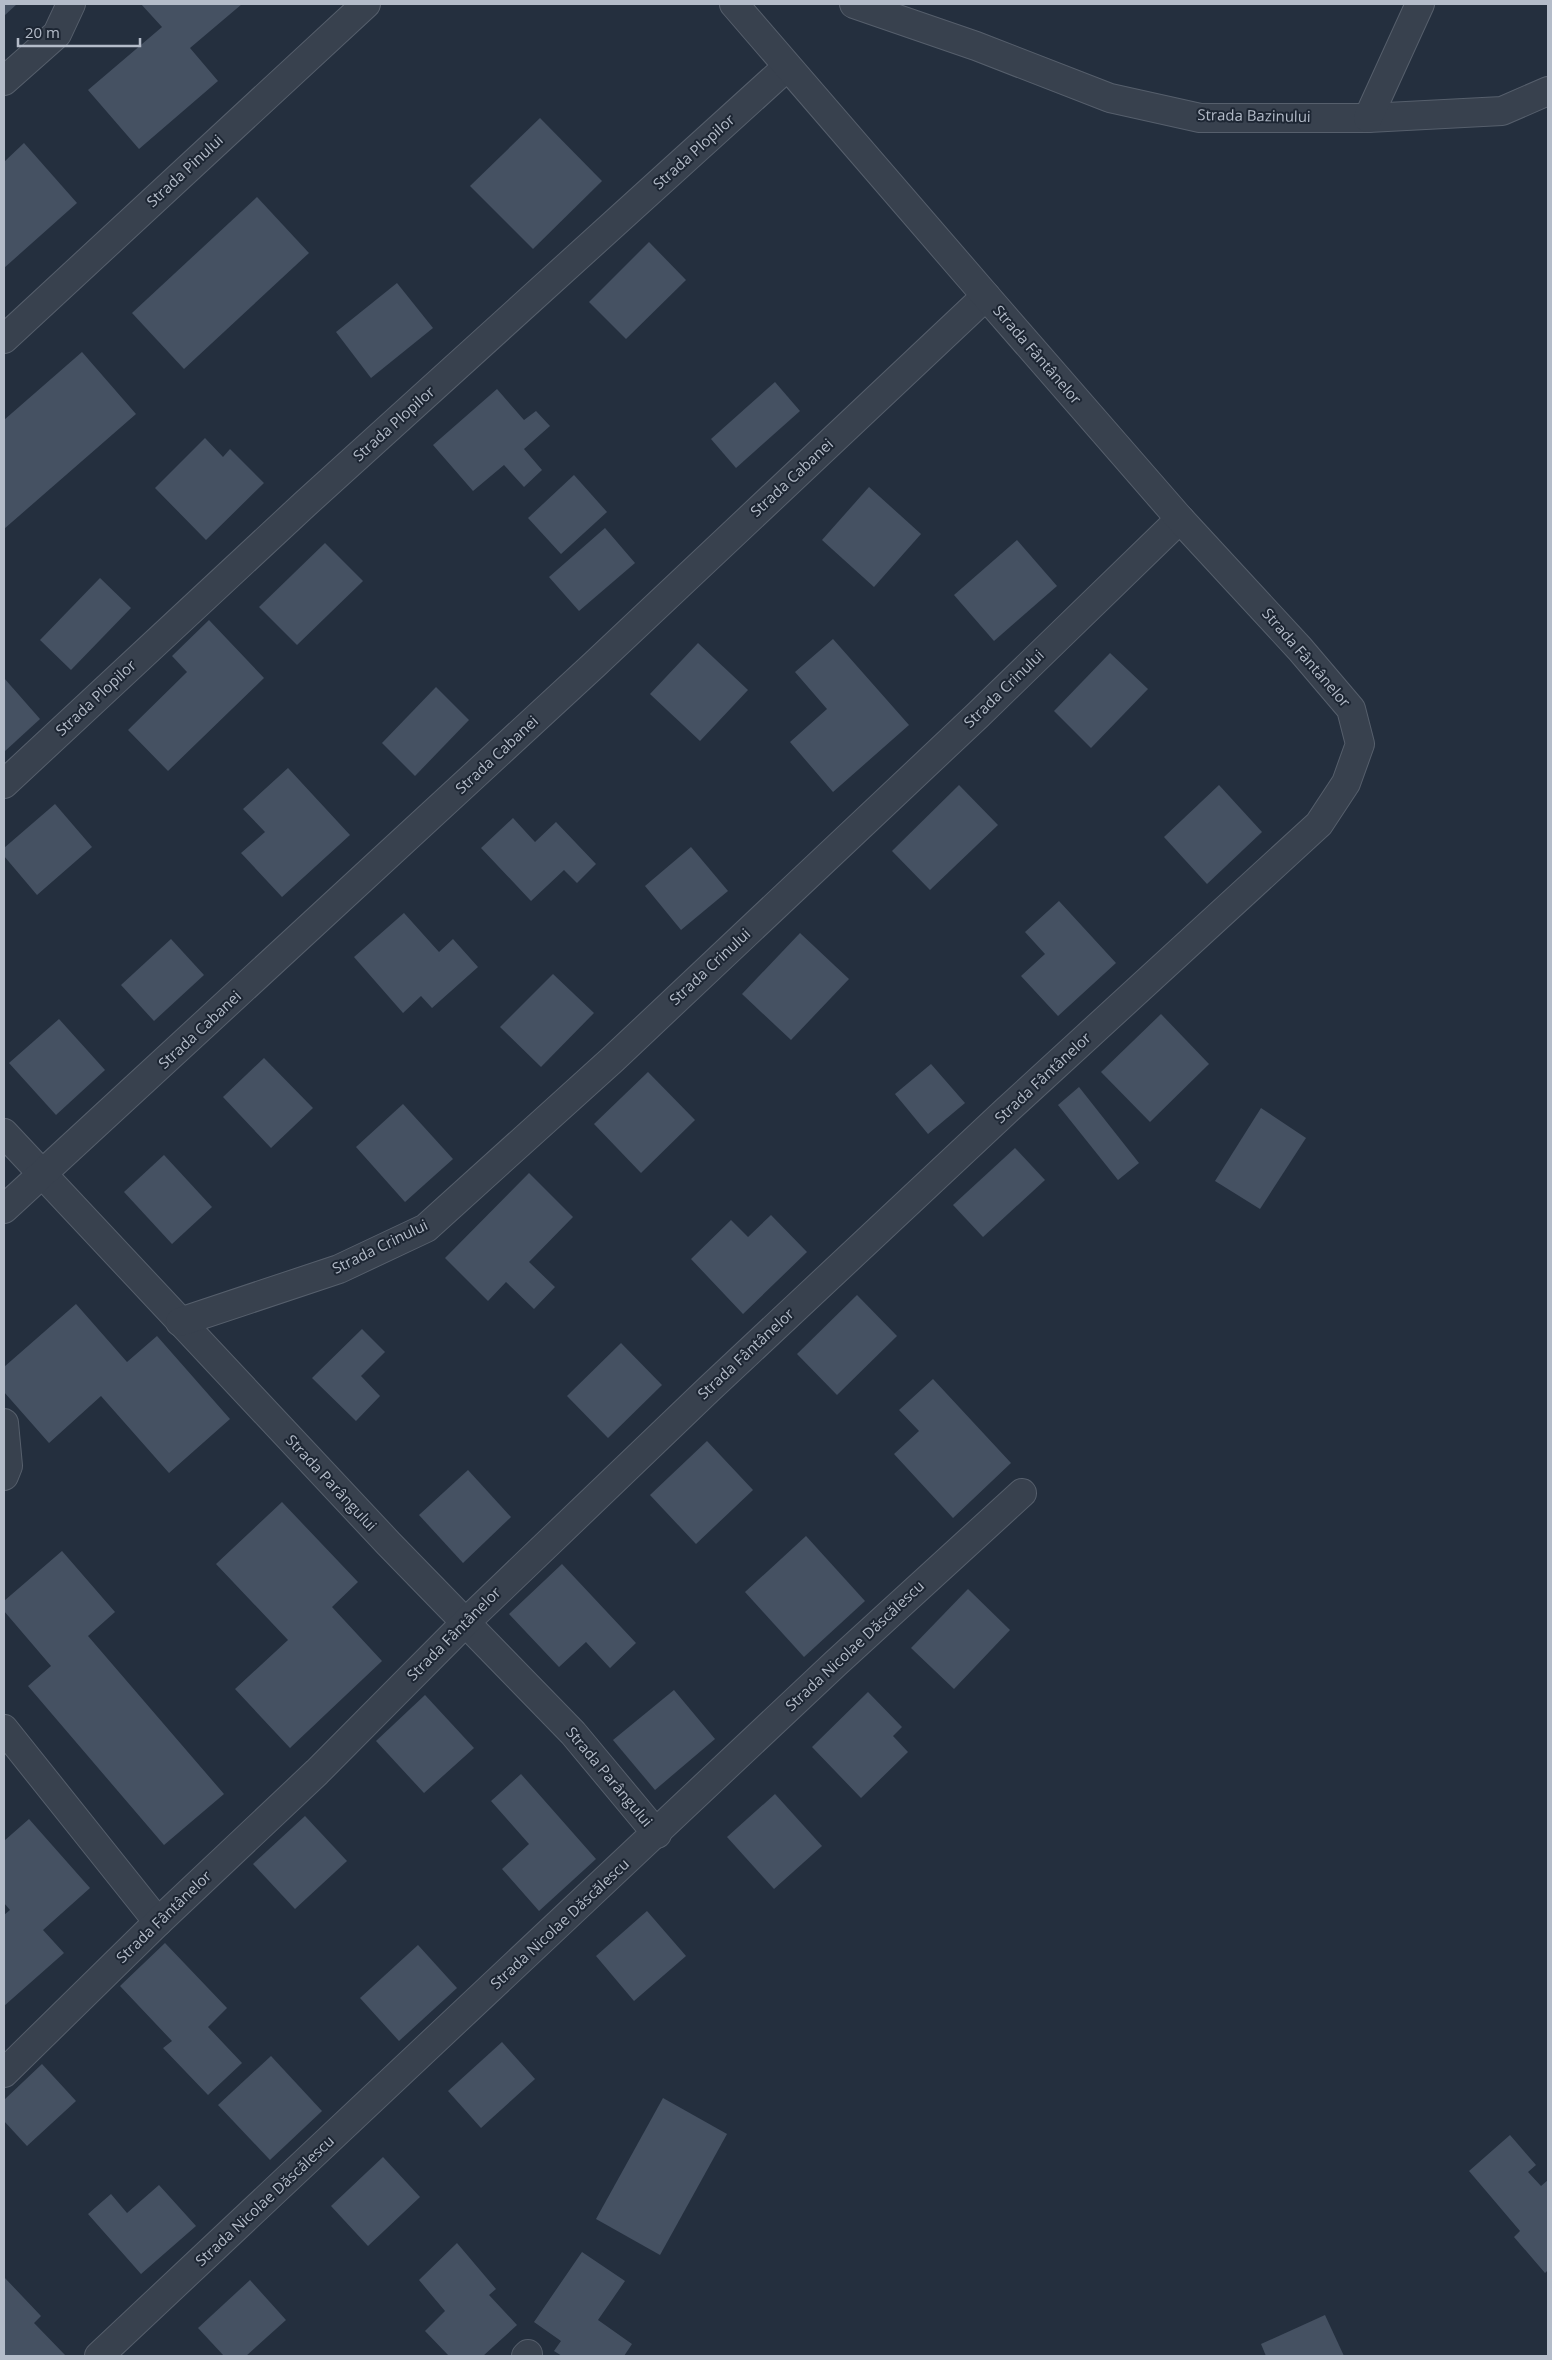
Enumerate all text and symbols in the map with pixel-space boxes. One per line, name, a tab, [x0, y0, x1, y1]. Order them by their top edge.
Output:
scale bar	[18, 15, 140, 47]
text: 20 m	[25, 22, 60, 42]
street label: Strada Bazinului	[1197, 104, 1311, 126]
street label: Strada Plopilor	[648, 109, 738, 193]
street label: Strada Pinului	[142, 130, 227, 211]
street label: Strada Fântânelor	[989, 301, 1086, 408]
street label: Strada Plopilor	[348, 381, 438, 465]
street label: Strada Cabanei	[746, 434, 837, 521]
street label: Strada Fântânelor	[1258, 604, 1355, 711]
street label: Strada Crinului	[959, 645, 1048, 732]
street label: Strada Plopilor	[51, 655, 140, 740]
street label: Strada Cabanei	[451, 711, 542, 798]
street label: Strada Crinului	[664, 923, 754, 1009]
street label: Strada Cabanei	[154, 986, 245, 1073]
street label: Strada Fântânelor	[990, 1027, 1095, 1127]
street label: Strada Crinului	[328, 1214, 431, 1278]
street label: Strada Fântânelor	[693, 1303, 798, 1403]
street label: Strada Parângului	[282, 1430, 382, 1535]
street label: Strada Nicolae Dăscălescu	[781, 1576, 928, 1715]
street label: Strada Fântânelor	[402, 1582, 505, 1685]
street label: Strada Parângului	[562, 1722, 657, 1831]
street label: Strada Nicolae Dăscălescu	[486, 1854, 633, 1993]
street label: Strada Fântânelor	[111, 1866, 215, 1967]
street label: Strada Nicolae Dăscălescu	[191, 2131, 338, 2270]

